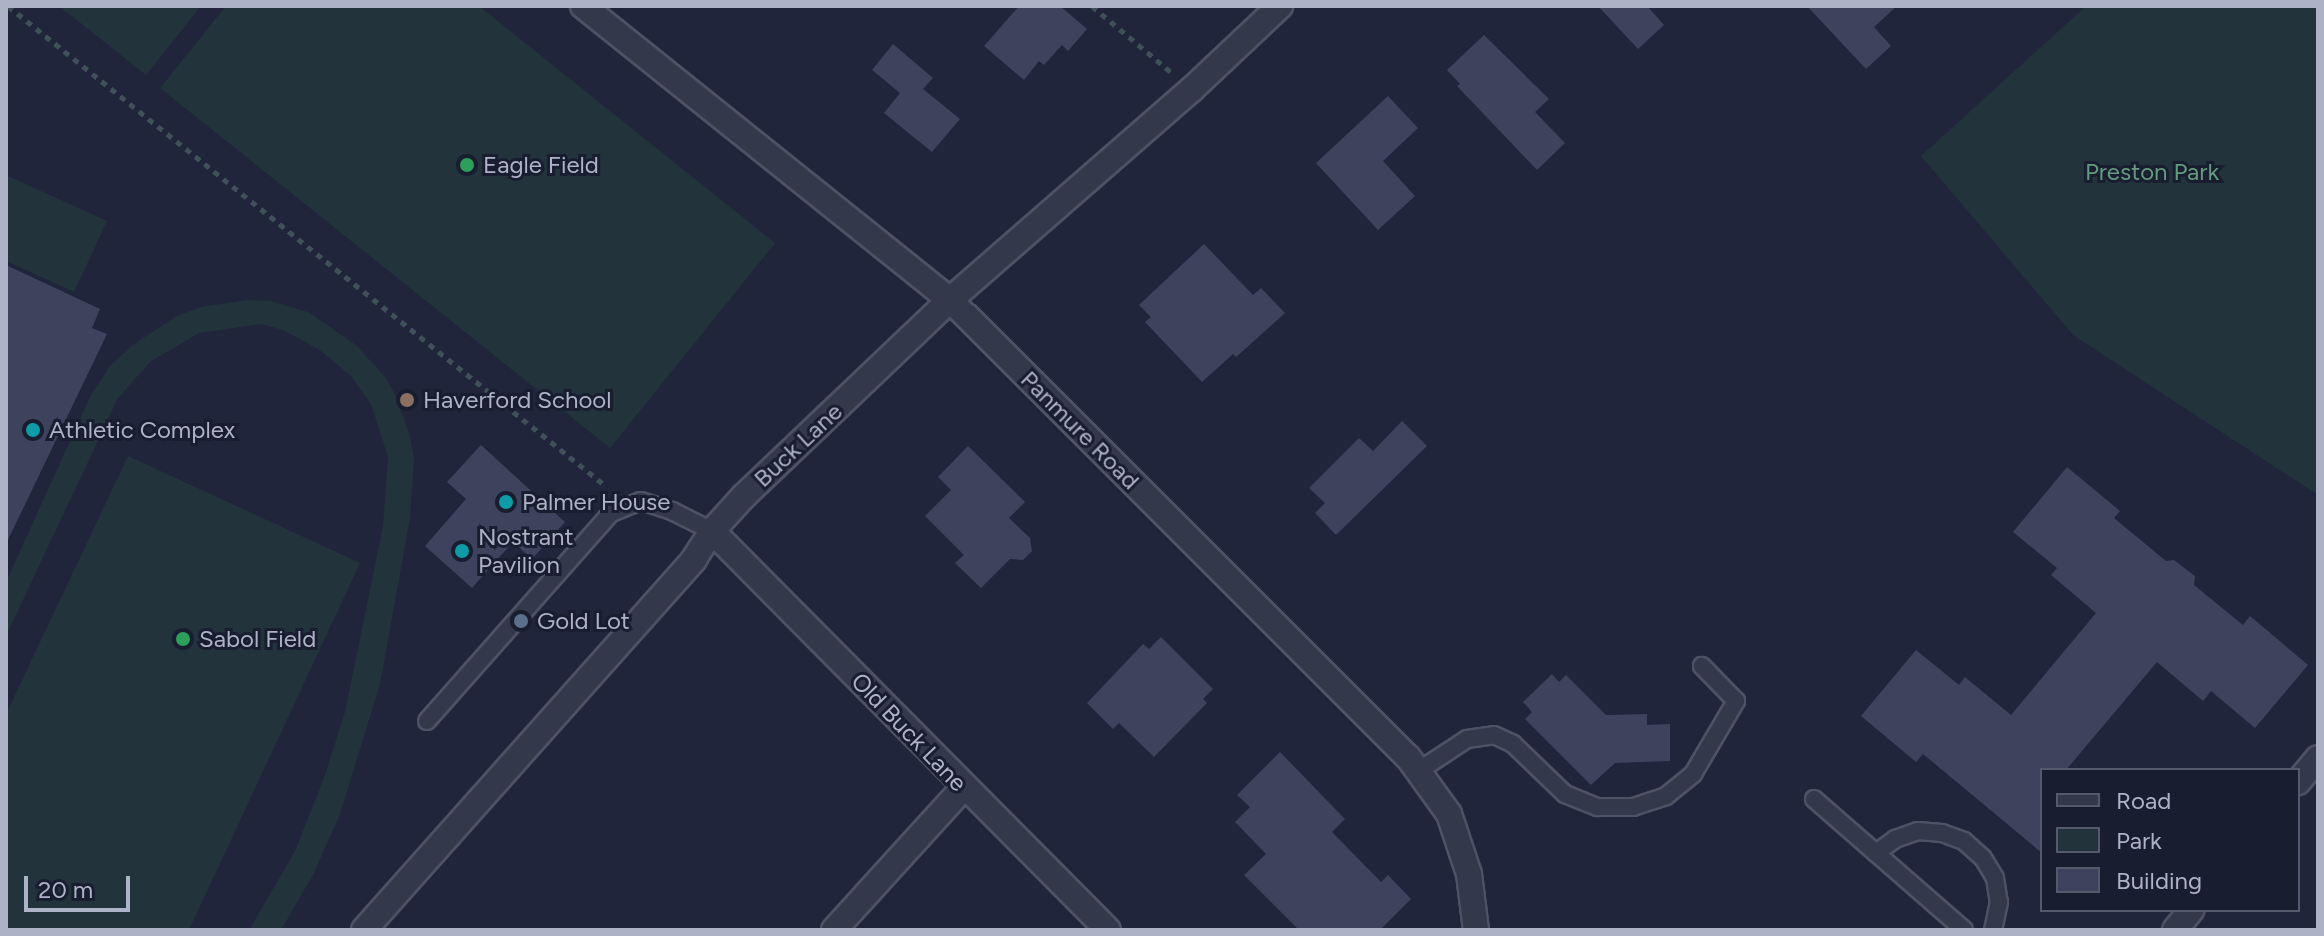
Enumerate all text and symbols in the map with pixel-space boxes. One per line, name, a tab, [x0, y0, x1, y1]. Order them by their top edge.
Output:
place label: Eagle Field	[483, 151, 599, 179]
marker: Eagle Field	[458, 156, 476, 174]
park label: Preston Park	[2085, 158, 2219, 186]
street label: Panmure Road	[1015, 365, 1145, 495]
place label: Haverford School	[423, 386, 612, 414]
marker: Haverford School	[398, 391, 416, 409]
street label: Buck Lane	[748, 397, 848, 493]
place label: Athletic Complex	[49, 416, 235, 444]
marker: Athletic Complex	[24, 421, 42, 439]
place label: Palmer House	[522, 488, 670, 516]
marker: Palmer House	[497, 493, 515, 511]
place label: Nostrant Pavilion	[478, 523, 574, 579]
marker: Nostrant Pavilion	[453, 542, 471, 560]
place label: Gold Lot	[537, 607, 630, 635]
marker: Gold Lot	[512, 612, 530, 630]
place label: Sabol Field	[199, 625, 316, 653]
marker: Sabol Field	[174, 630, 192, 648]
street label: Old Buck Lane	[845, 667, 973, 797]
legend	[2040, 768, 2300, 912]
text: Road	[2116, 786, 2171, 815]
text: Park	[2116, 826, 2162, 855]
scale bar	[28, 860, 134, 910]
text: Building	[2116, 866, 2202, 895]
text: 20 m	[38, 875, 93, 904]

